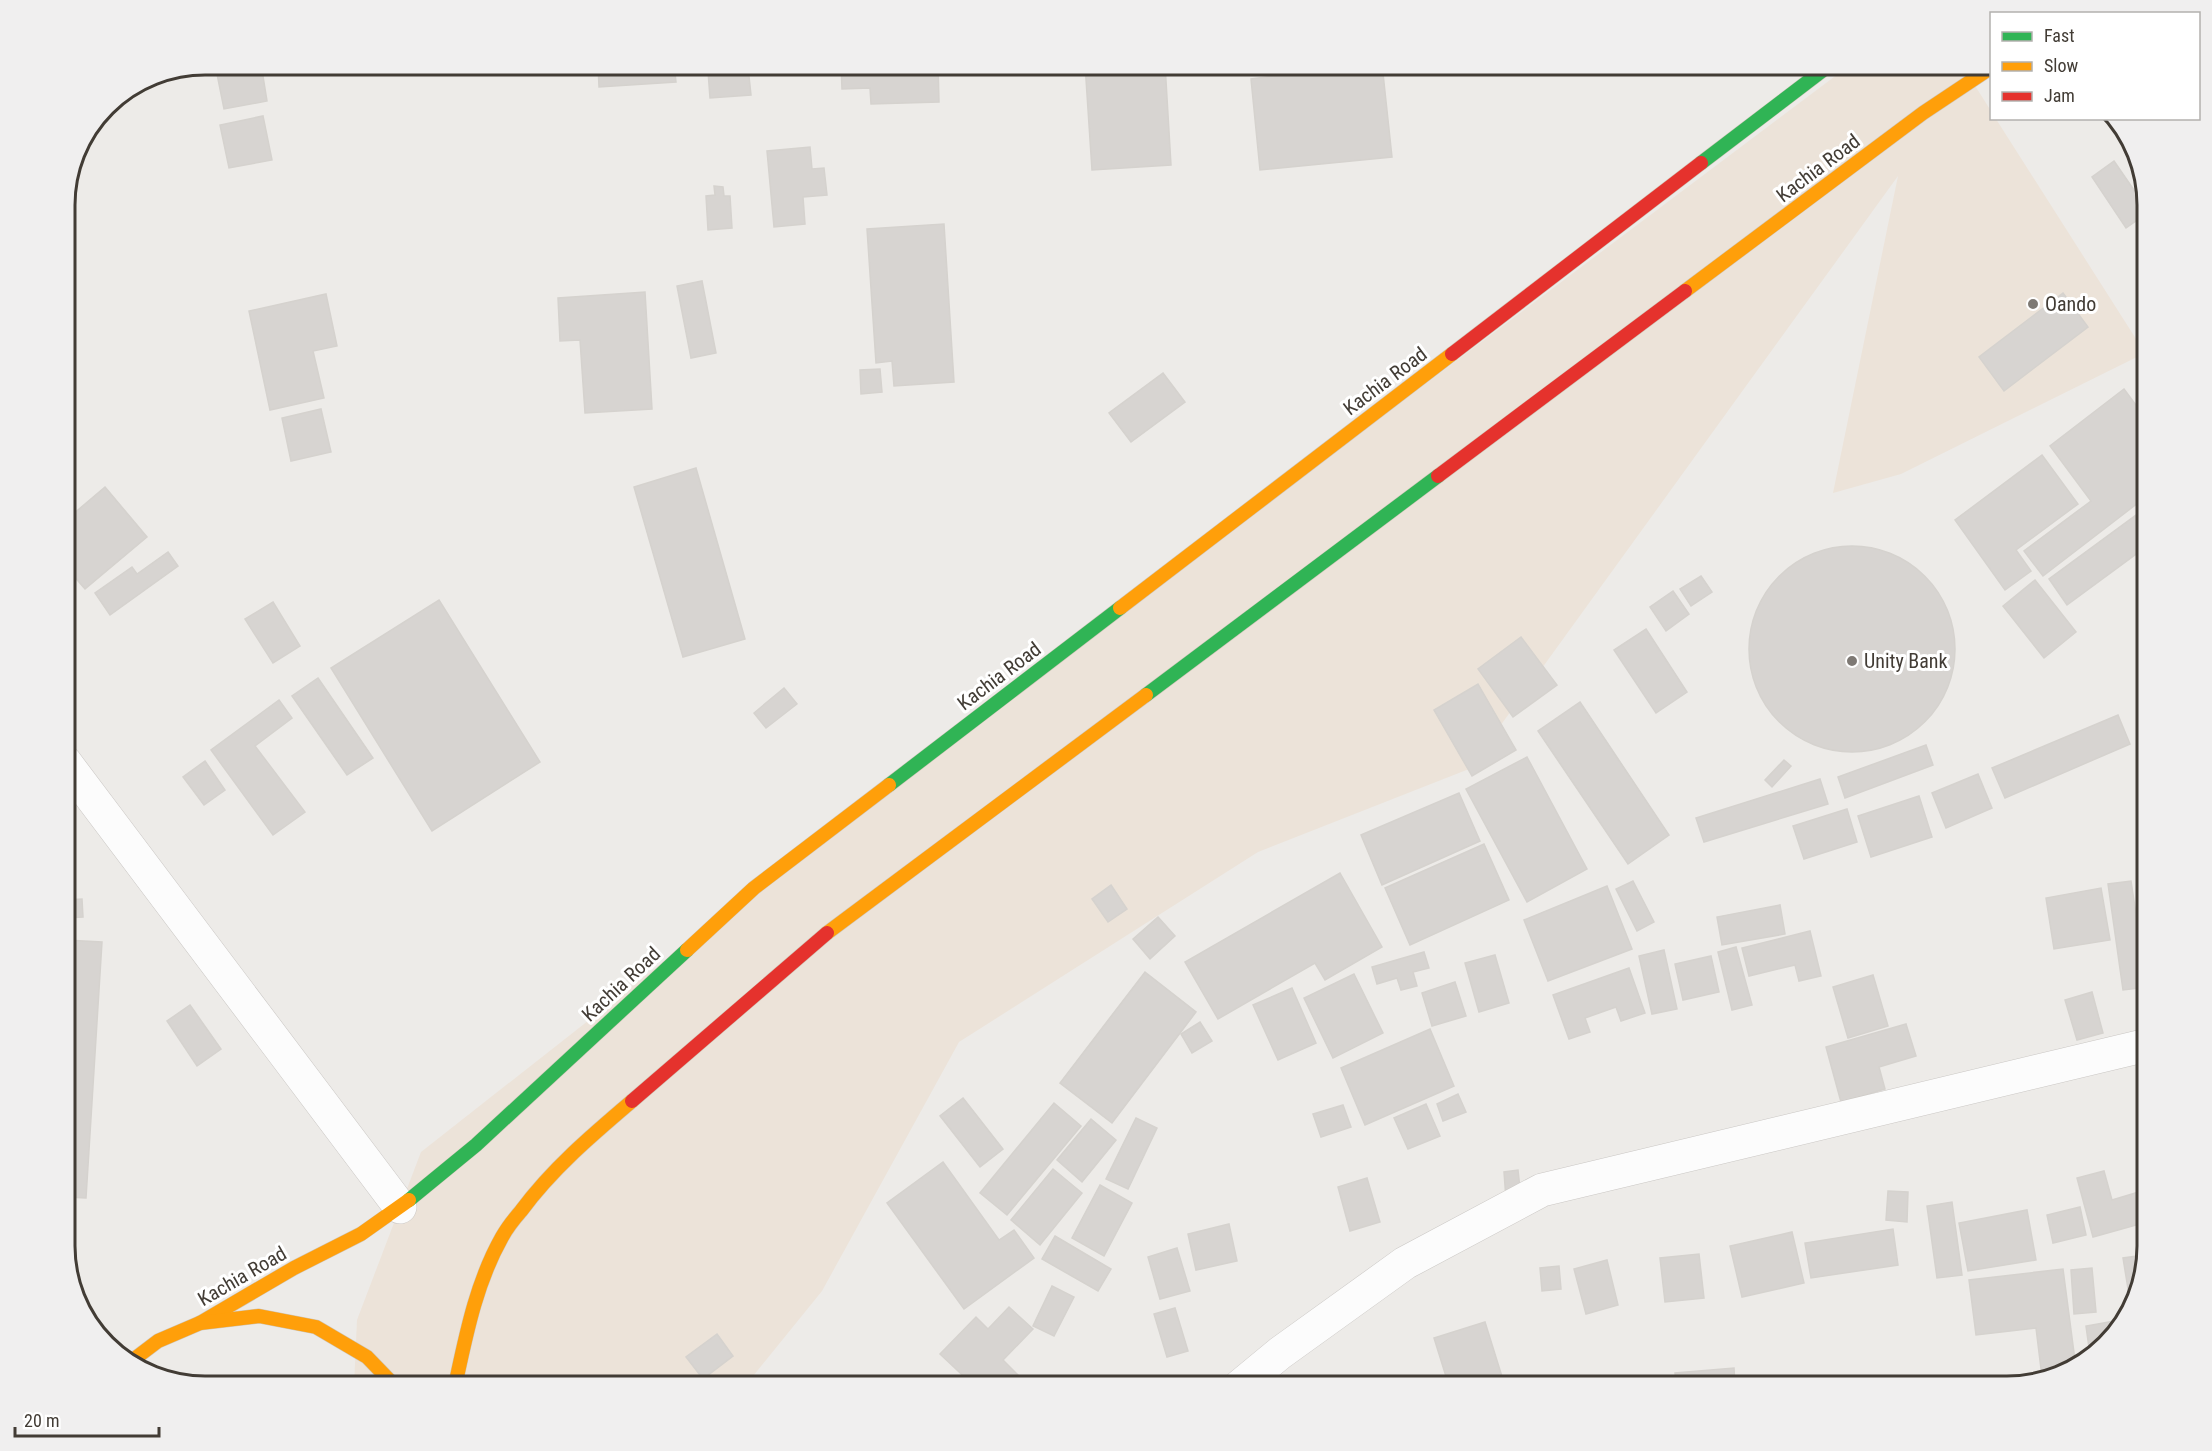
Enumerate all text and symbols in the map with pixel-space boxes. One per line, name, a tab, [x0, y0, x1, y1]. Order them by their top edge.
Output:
legend	[1990, 12, 2200, 120]
text: Fast	[2044, 25, 2075, 46]
text: Slow	[2044, 55, 2079, 76]
text: Jam	[2044, 85, 2075, 106]
street label: Kachia Road	[1772, 129, 1864, 207]
place label: Oando	[2045, 292, 2096, 316]
marker: Oando	[2026, 297, 2040, 311]
street label: Kachia Road	[1339, 342, 1431, 420]
street label: Kachia Road	[953, 637, 1045, 715]
place label: Unity Bank	[1864, 649, 1948, 673]
marker: Unity Bank	[1845, 654, 1859, 668]
street label: Kachia Road	[577, 942, 665, 1026]
street label: Kachia Road	[193, 1241, 291, 1311]
scale bar	[15, 1400, 159, 1438]
text: 20 m	[24, 1410, 59, 1431]

